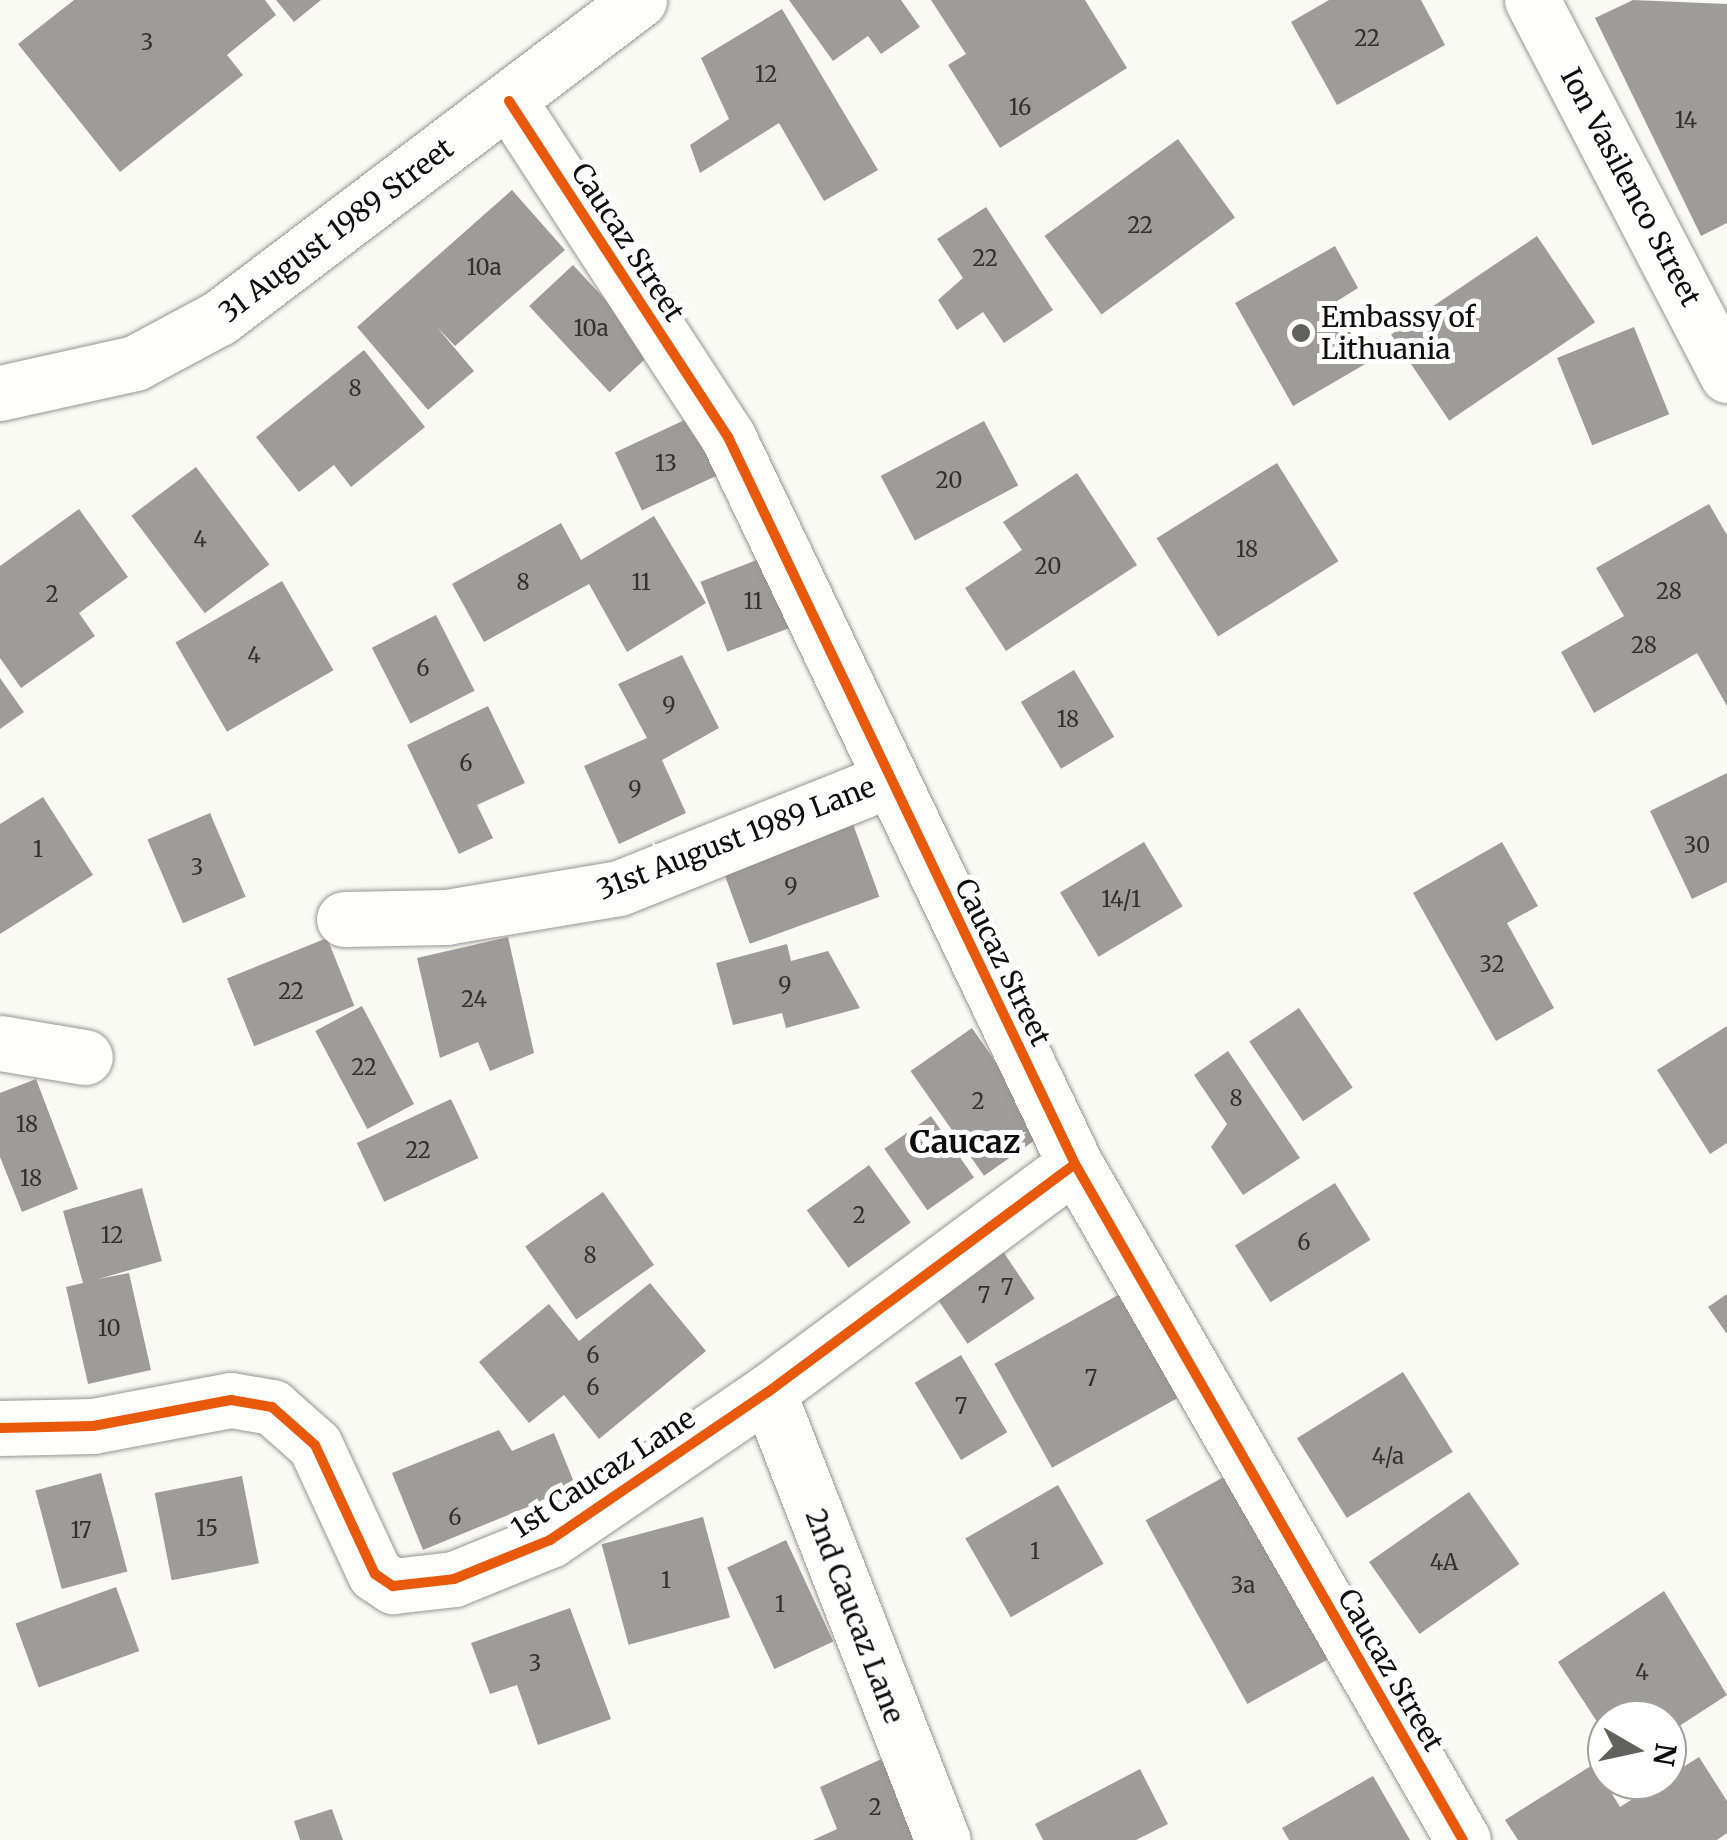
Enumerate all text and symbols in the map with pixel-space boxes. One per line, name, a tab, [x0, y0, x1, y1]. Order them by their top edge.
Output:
house number: 22	[1354, 26, 1380, 52]
house number: 3	[141, 30, 153, 56]
house number: 12	[755, 62, 777, 88]
street label: Ion Vasilenco Street	[1554, 62, 1708, 312]
house number: 16	[1009, 95, 1031, 121]
house number: 14	[1675, 108, 1697, 134]
street label: 31 August 1989 Street	[212, 131, 460, 329]
street label: Caucaz Street	[564, 157, 692, 327]
house number: 22	[1127, 213, 1153, 239]
house number: 22	[972, 246, 998, 272]
house number: 10а	[467, 255, 501, 281]
place label: Embassy of Lithuania	[1321, 300, 1475, 366]
house number: 10а	[574, 316, 608, 342]
marker: Embassy of Lithuania	[1290, 322, 1312, 344]
house number: 8	[348, 376, 362, 402]
house number: 13	[655, 451, 677, 477]
house number: 20	[936, 468, 962, 494]
house number: 4	[193, 527, 207, 553]
house number: 18	[1236, 537, 1258, 563]
house number: 20	[1035, 554, 1061, 580]
house number: 8	[516, 570, 530, 596]
house number: 11	[631, 570, 651, 596]
house number: 28	[1656, 579, 1682, 605]
house number: 2	[45, 582, 59, 608]
house number: 11	[743, 589, 763, 615]
house number: 28	[1631, 633, 1657, 659]
house number: 4	[247, 643, 261, 669]
house number: 6	[416, 656, 430, 682]
house number: 9	[662, 693, 676, 719]
house number: 18	[1057, 707, 1079, 733]
house number: 6	[459, 751, 473, 777]
street label: 31st August 1989 Lane	[592, 769, 880, 907]
house number: 9	[628, 777, 642, 803]
house number: 30	[1684, 833, 1710, 859]
house number: 1	[33, 837, 43, 863]
house number: 3	[191, 855, 203, 881]
street label: Caucaz Street	[948, 873, 1058, 1051]
house number: 9	[784, 874, 798, 900]
house number: 14/1	[1101, 887, 1141, 913]
house number: 32	[1480, 952, 1504, 978]
house number: 9	[778, 973, 792, 999]
house number: 22	[278, 979, 304, 1005]
house number: 24	[461, 987, 487, 1013]
house number: 22	[351, 1055, 377, 1081]
house number: 8	[1229, 1086, 1243, 1112]
house number: 2	[971, 1089, 985, 1115]
house number: 18	[16, 1112, 38, 1138]
district label: Caucaz	[910, 1123, 1020, 1161]
house number: 22	[405, 1138, 431, 1164]
house number: 18	[20, 1166, 42, 1192]
house number: 2	[852, 1203, 866, 1229]
house number: 12	[101, 1223, 123, 1249]
house number: 6	[1297, 1230, 1311, 1256]
house number: 8	[583, 1243, 597, 1269]
house number: 7	[1001, 1275, 1013, 1301]
house number: 7	[978, 1283, 990, 1309]
house number: 10	[97, 1316, 121, 1342]
house number: 6	[586, 1343, 600, 1369]
house number: 7	[1085, 1366, 1097, 1392]
house number: 6	[586, 1375, 600, 1401]
house number: 7	[955, 1394, 967, 1420]
street label: 1st Caucaz Lane	[505, 1401, 701, 1545]
house number: 4/a	[1372, 1444, 1404, 1470]
street label: 2nd Caucaz Lane	[799, 1504, 911, 1728]
house number: 6	[448, 1505, 462, 1531]
house number: 15	[196, 1516, 218, 1542]
house number: 17	[70, 1518, 92, 1544]
house number: 1	[1030, 1539, 1040, 1565]
house number: 4A	[1430, 1550, 1458, 1576]
house number: 1	[661, 1568, 671, 1594]
house number: 3а	[1231, 1573, 1255, 1599]
street label: Caucaz Street	[1331, 1583, 1451, 1757]
house number: 1	[775, 1592, 785, 1618]
house number: 3	[529, 1651, 541, 1677]
house number: 4	[1635, 1660, 1649, 1686]
north arrow	[1587, 1700, 1687, 1800]
text: N	[1645, 1741, 1684, 1768]
house number: 2	[868, 1795, 882, 1821]

